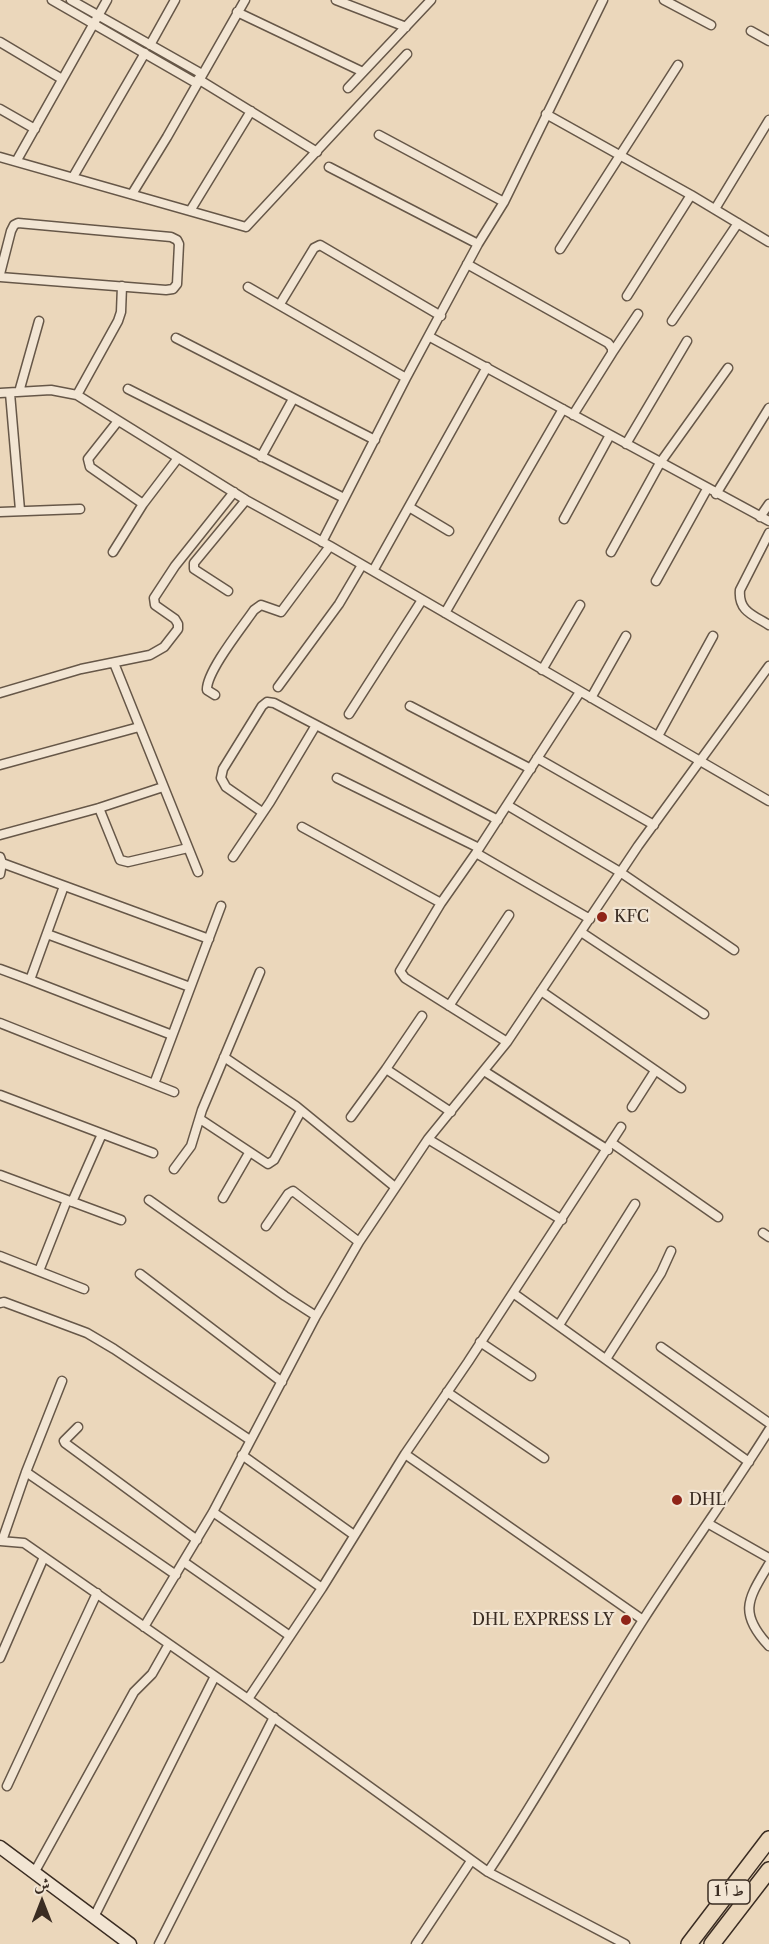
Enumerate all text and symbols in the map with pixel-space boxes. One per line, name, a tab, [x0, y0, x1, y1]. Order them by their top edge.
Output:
place label: KFC	[614, 907, 649, 927]
marker: KFC	[595, 910, 609, 924]
place label: DHL	[689, 1490, 726, 1510]
marker: DHL	[670, 1493, 684, 1507]
place label: DHL EXPRESS LY	[472, 1610, 614, 1630]
marker: DHL EXPRESS LY	[619, 1613, 633, 1627]
north arrow	[12, 1872, 72, 1932]
text: ش	[34, 1874, 50, 1894]
road number: ط أ 1	[708, 1880, 750, 1904]

